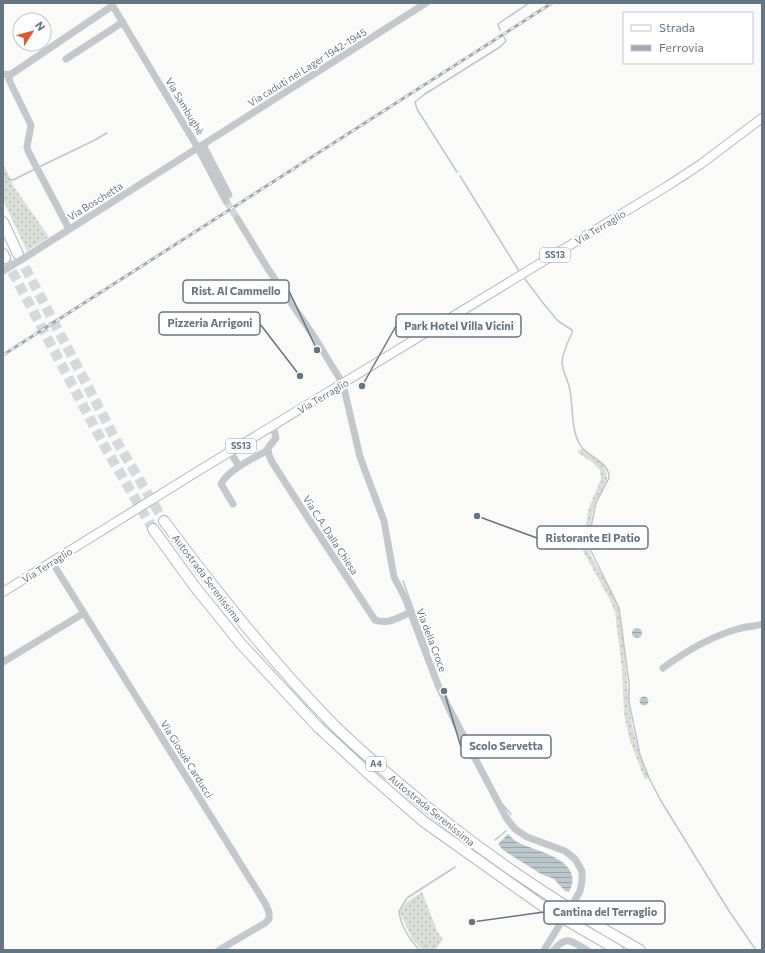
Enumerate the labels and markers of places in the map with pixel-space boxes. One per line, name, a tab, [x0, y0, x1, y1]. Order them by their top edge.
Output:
callout: Rist. Al Cammello	[183, 280, 289, 303]
callout: Pizzeria Arrigoni	[159, 312, 260, 335]
callout: Park Hotel Villa Vicini	[396, 314, 521, 337]
callout: Ristorante El Patio	[537, 526, 648, 549]
callout: Scolo Servetta	[461, 735, 551, 758]
callout: Cantina del Terraglio	[544, 901, 665, 924]

